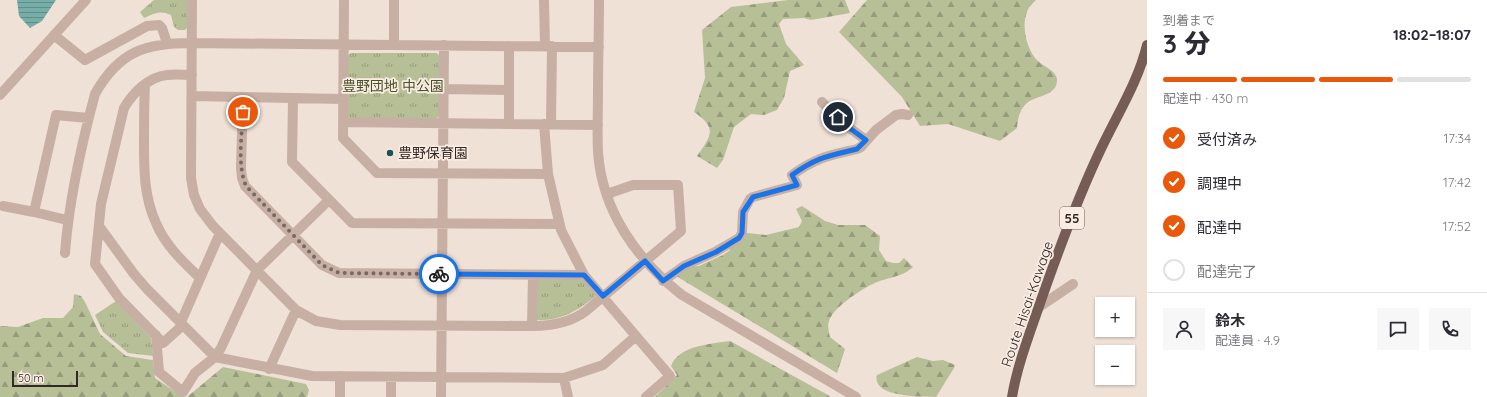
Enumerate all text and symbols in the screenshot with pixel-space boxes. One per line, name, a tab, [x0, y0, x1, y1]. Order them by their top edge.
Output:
text: 到着まで	[1163, 12, 1215, 28]
text: 18:02–18:07	[1393, 25, 1471, 44]
text: 3 分	[1163, 27, 1210, 60]
park label: 豊野団地 中公園	[342, 77, 444, 95]
text: 配達中 · 430 m	[1163, 90, 1248, 106]
pin	[226, 95, 260, 129]
pin	[821, 100, 855, 134]
icon: bag	[232, 101, 254, 123]
icon: home	[827, 106, 849, 128]
icon: check	[1163, 127, 1185, 149]
text: 受付済み	[1197, 130, 1257, 149]
text: 17:34	[1443, 130, 1471, 146]
place label: 豊野保育園	[398, 144, 468, 162]
marker: 豊野保育園	[385, 148, 395, 158]
icon: check	[1163, 171, 1185, 193]
text: 調理中	[1197, 174, 1242, 193]
text: 17:42	[1443, 174, 1471, 190]
road number: 55	[1060, 207, 1084, 229]
icon: check	[1163, 215, 1185, 237]
text: 配達中	[1197, 218, 1242, 237]
text: 17:52	[1443, 218, 1471, 234]
street label: Route Hisai-Kawage	[997, 239, 1057, 369]
courier	[419, 254, 459, 294]
text: 配達完了	[1197, 262, 1257, 281]
icon: bike	[428, 263, 450, 285]
map controls	[1095, 297, 1135, 385]
button: +	[1095, 297, 1135, 337]
button: person	[1163, 308, 1205, 350]
button: chat	[1377, 308, 1419, 350]
button: phone	[1429, 308, 1471, 350]
text: 鈴木	[1215, 311, 1245, 330]
text: 配達員 · 4.9	[1215, 332, 1280, 348]
button: −	[1095, 345, 1135, 385]
scale bar	[12, 369, 78, 388]
text: 50 m	[18, 371, 44, 385]

